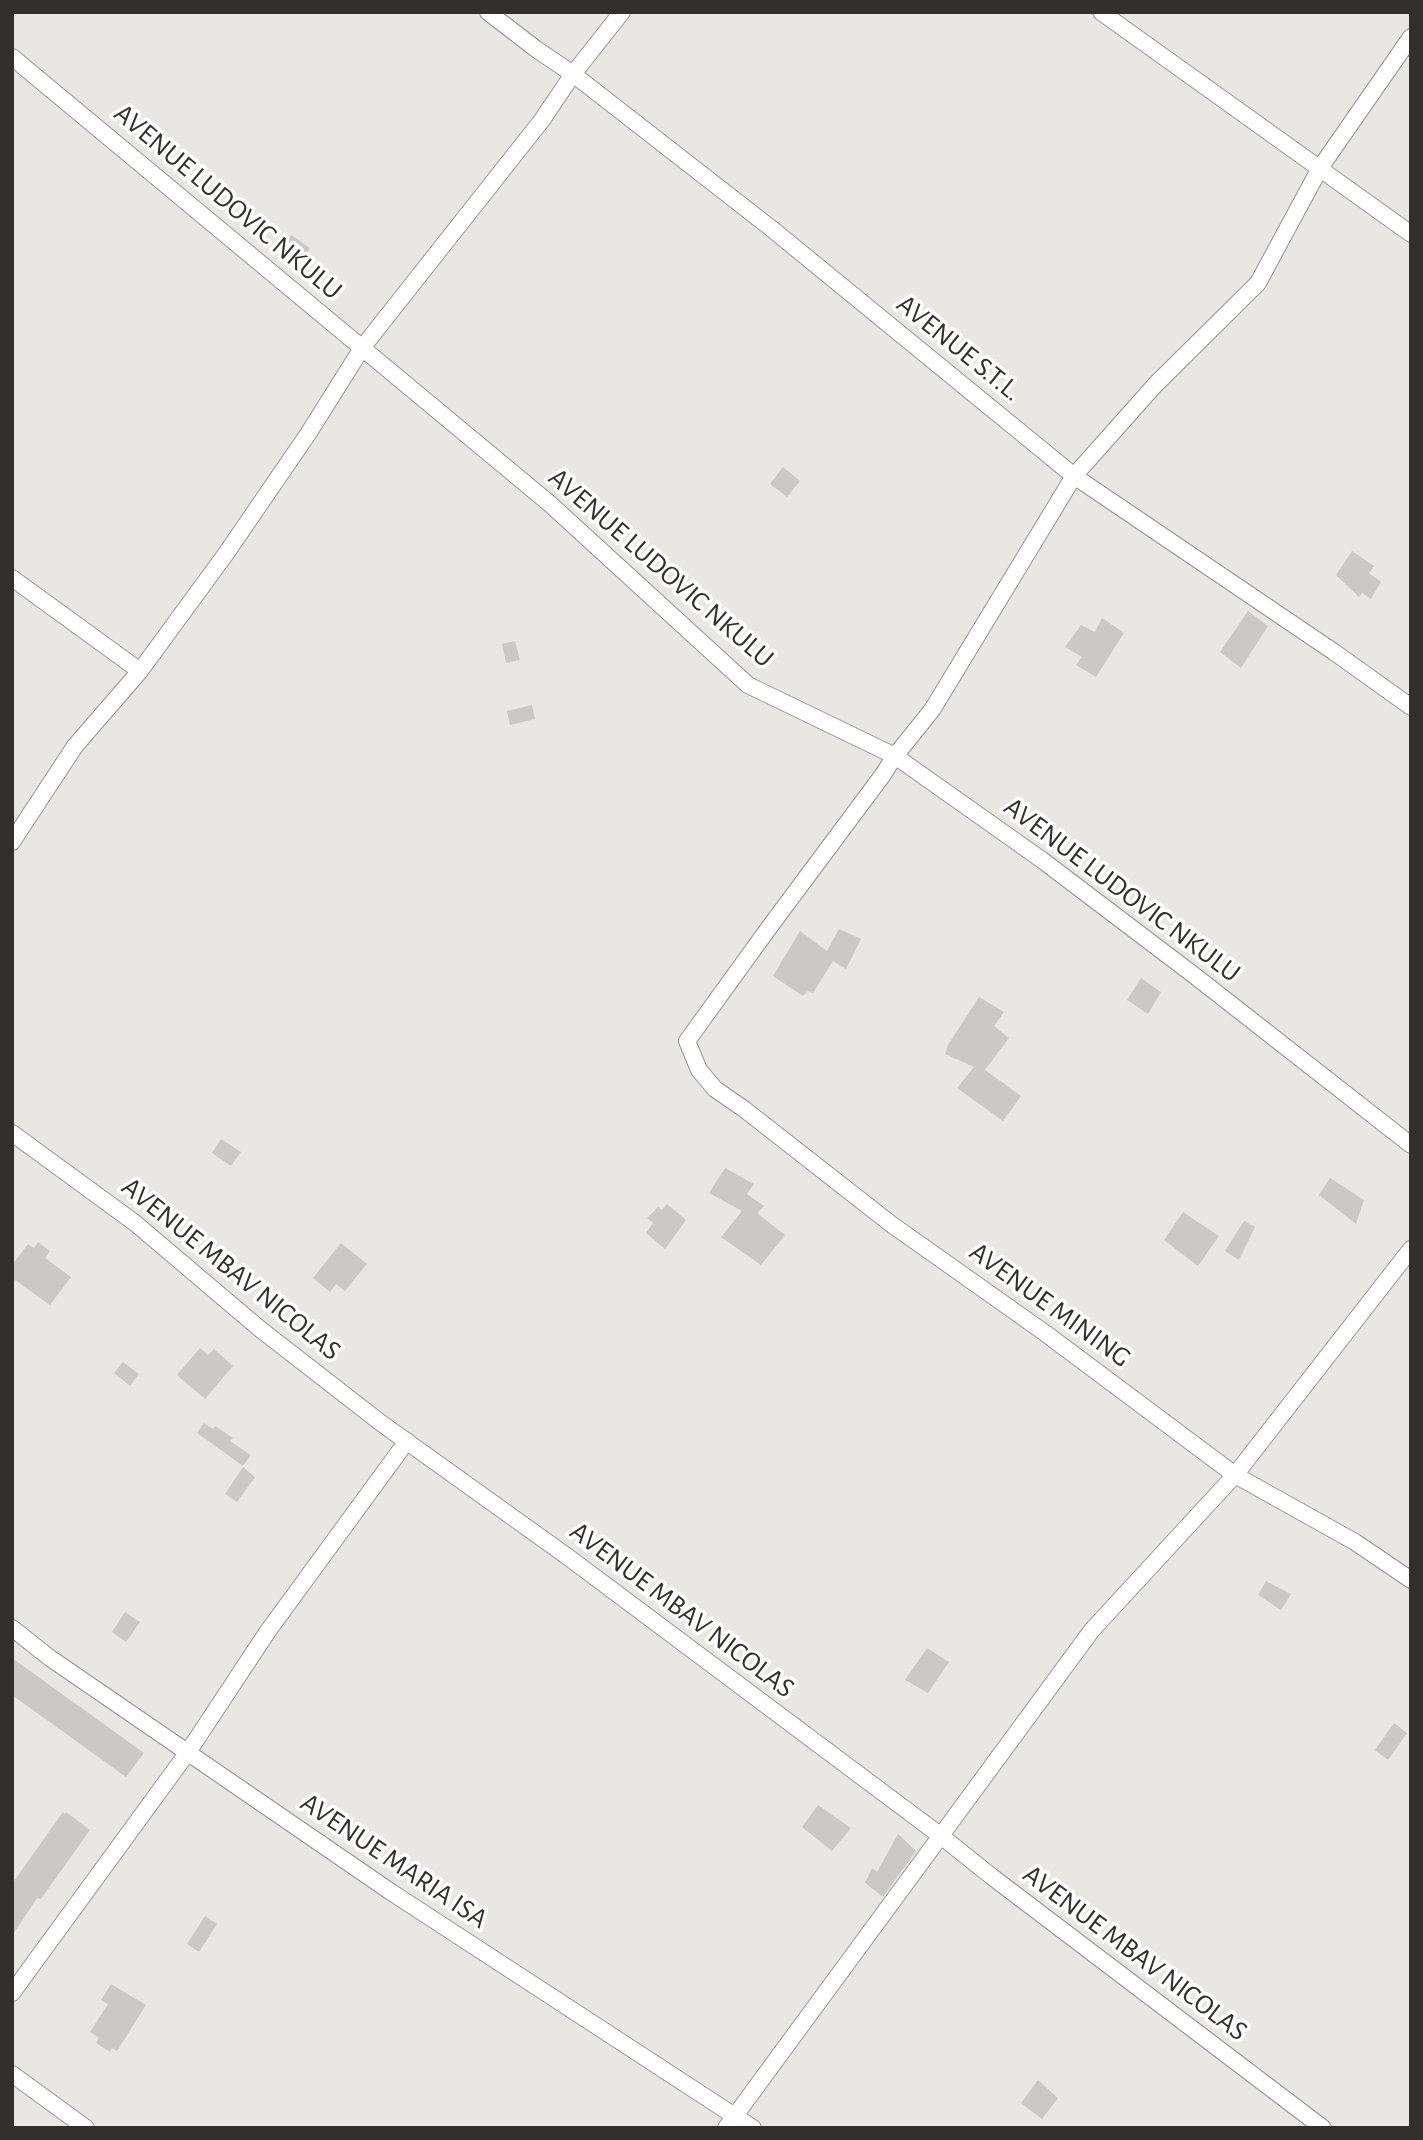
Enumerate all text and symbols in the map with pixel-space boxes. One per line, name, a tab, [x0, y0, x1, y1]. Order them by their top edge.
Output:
street label: AVENUE LUDOVIC NKULU	[107, 97, 349, 307]
street label: AVENUE S.T.L.	[890, 287, 1028, 409]
street label: AVENUE LUDOVIC NKULU	[542, 461, 780, 675]
street label: AVENUE LUDOVIC NKULU	[997, 790, 1247, 990]
street label: AVENUE MBAV NICOLAS	[115, 1170, 347, 1368]
street label: AVENUE MINING	[963, 1235, 1137, 1375]
street label: AVENUE MBAV NICOLAS	[563, 1515, 801, 1705]
street label: AVENUE MARIA ISA	[294, 1786, 494, 1936]
street label: AVENUE MBAV NICOLAS	[1016, 1858, 1254, 2048]

